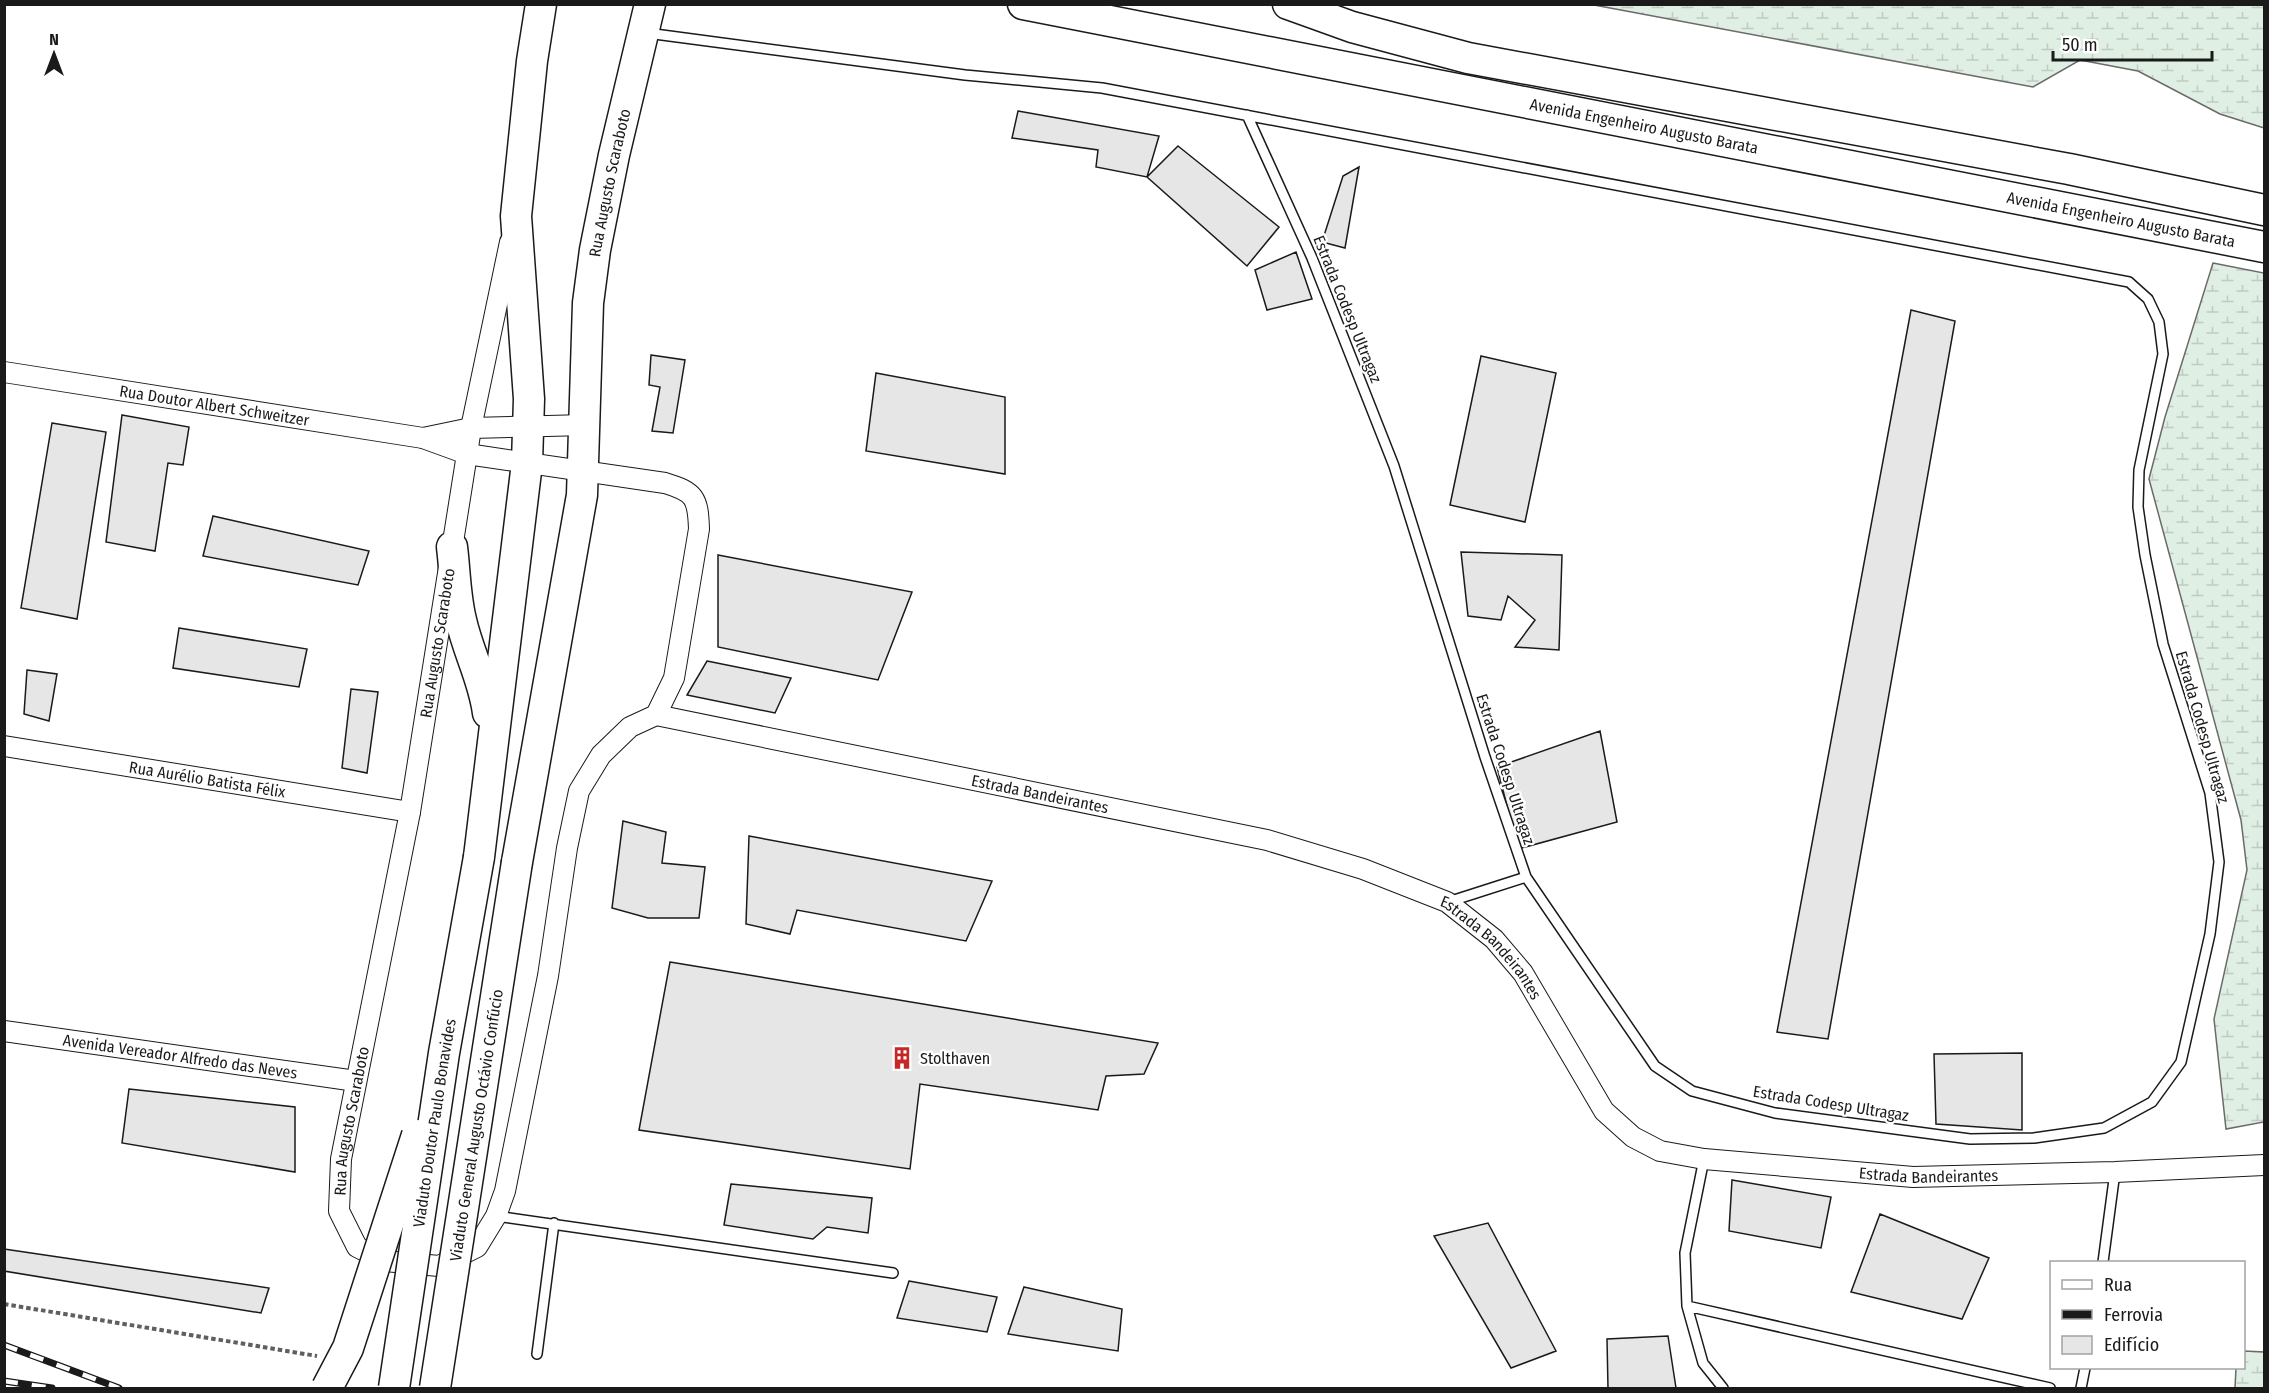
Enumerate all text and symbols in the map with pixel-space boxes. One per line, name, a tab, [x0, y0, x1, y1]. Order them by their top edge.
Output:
north arrow	[24, 24, 84, 84]
scale bar	[2053, 24, 2212, 62]
text: N	[49, 30, 59, 49]
text: 50 m	[2062, 34, 2098, 56]
street label: Avenida Engenheiro Augusto Barata	[1528, 94, 1760, 158]
street label: Rua Augusto Scaraboto	[585, 107, 635, 258]
street label: Avenida Engenheiro Augusto Barata	[2005, 188, 2237, 251]
street label: Estrada Codesp Ultragaz	[1309, 233, 1386, 386]
street label: Rua Doutor Albert Schweitzer	[118, 381, 311, 430]
street label: Rua Augusto Scaraboto	[416, 567, 459, 719]
street label: Estrada Codesp Ultragaz	[2172, 649, 2233, 805]
street label: Estrada Codesp Ultragaz	[1472, 691, 1539, 847]
street label: Rua Aurélio Batista Félix	[128, 757, 287, 802]
street label: Estrada Bandeirantes	[970, 771, 1110, 817]
street label: Estrada Bandeirantes	[1438, 891, 1546, 1003]
street label: Viaduto General Augusto Octávio Confúcio	[446, 988, 507, 1263]
street label: Viaduto Doutor Paulo Bonavides	[409, 1017, 460, 1229]
street label: Avenida Vereador Alfredo das Neves	[62, 1030, 299, 1083]
street label: Rua Augusto Scaraboto	[331, 1045, 373, 1196]
building icon: Stolthaven	[889, 1045, 915, 1071]
place label: Stolthaven	[920, 1049, 990, 1068]
street label: Estrada Codesp Ultragaz	[1752, 1082, 1910, 1125]
street label: Estrada Bandeirantes	[1858, 1163, 1998, 1187]
legend	[2050, 1261, 2245, 1369]
text: Rua	[2104, 1274, 2132, 1296]
text: Ferrovia	[2104, 1304, 2163, 1326]
text: Edifício	[2104, 1334, 2159, 1356]

